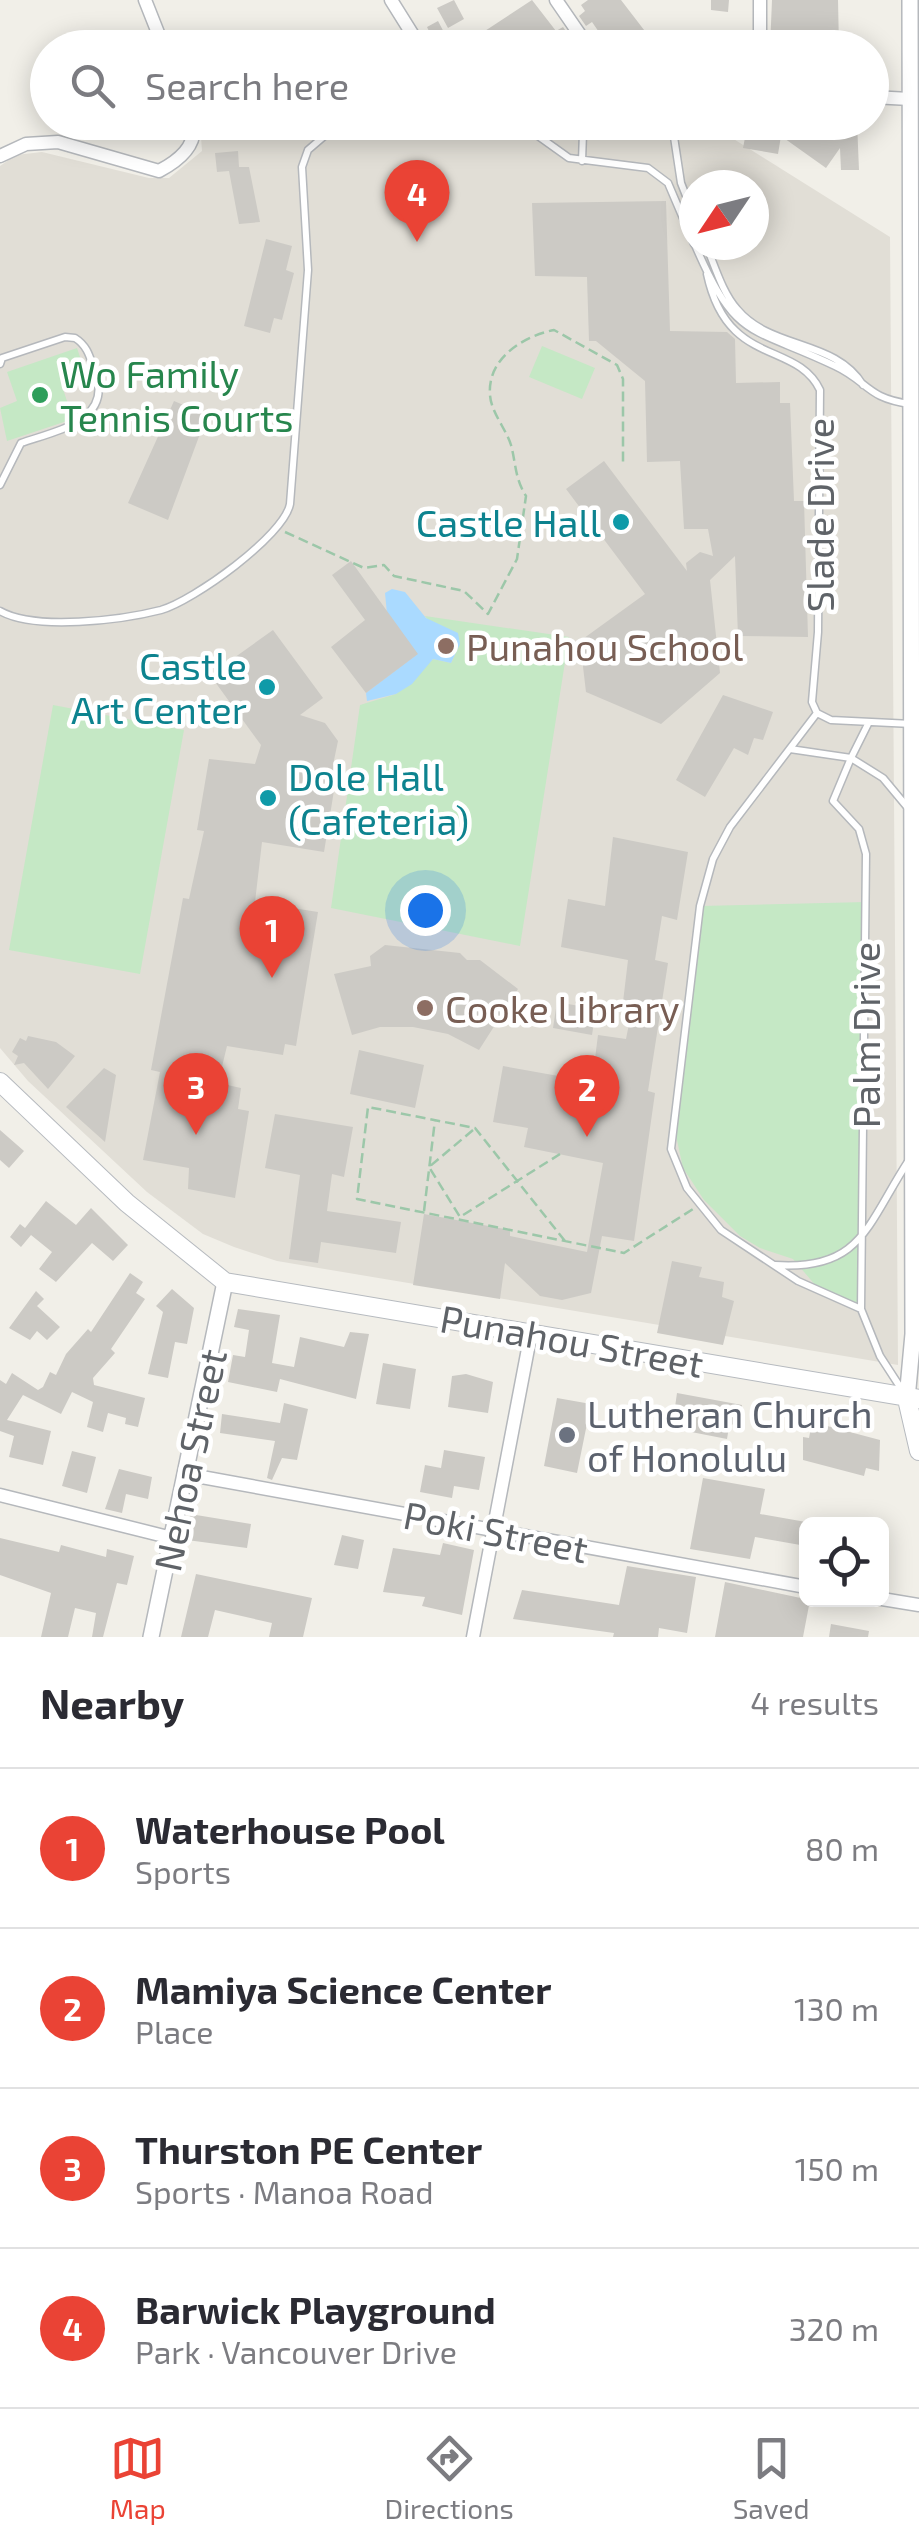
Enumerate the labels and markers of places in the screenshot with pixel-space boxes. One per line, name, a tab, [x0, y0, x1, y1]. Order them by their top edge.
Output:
pin: 4	[384, 160, 450, 242]
place label: Wo Family Tennis Courts	[60, 350, 294, 440]
marker: Wo Family Tennis Courts	[29, 384, 51, 406]
place label: Castle Hall	[416, 499, 601, 545]
marker: Castle Hall	[610, 511, 632, 533]
place label: Punahou School	[466, 623, 743, 669]
marker: Punahou School	[435, 635, 457, 657]
place label: Castle Art Center	[71, 642, 247, 732]
marker: Castle Art Center	[256, 676, 278, 698]
place label: Dole Hall (Cafeteria)	[288, 753, 469, 843]
marker: Dole Hall (Cafeteria)	[257, 787, 279, 809]
pin: 1	[240, 896, 304, 978]
place label: Cooke Library	[445, 985, 680, 1031]
marker: Cooke Library	[414, 997, 436, 1019]
pin: 3	[164, 1052, 228, 1135]
pin: 2	[554, 1054, 620, 1137]
place label: Lutheran Church of Honolulu	[587, 1390, 873, 1480]
marker: Lutheran Church of Honolulu	[556, 1424, 578, 1446]

